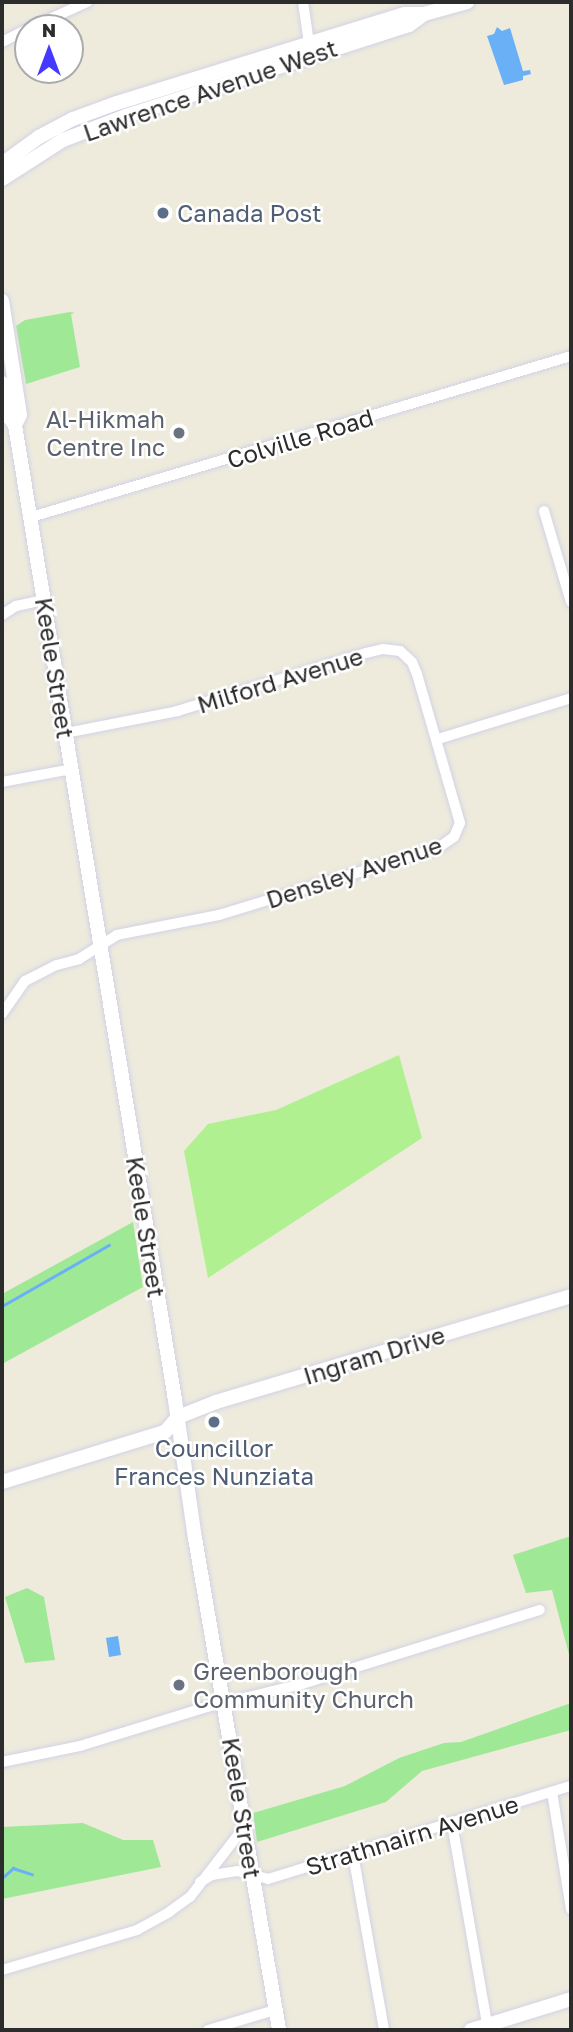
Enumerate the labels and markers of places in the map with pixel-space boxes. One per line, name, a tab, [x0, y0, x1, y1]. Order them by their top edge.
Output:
place label: Canada Post	[177, 199, 322, 227]
marker: Canada Post	[155, 205, 171, 221]
place label: Al-Hikmah Centre Inc	[46, 405, 165, 461]
marker: Al-Hikmah Centre Inc	[171, 425, 187, 441]
marker: Councillor Frances Nunziata	[206, 1414, 222, 1430]
place label: Councillor Frances Nunziata	[114, 1434, 314, 1490]
place label: Greenborough Community Church	[193, 1657, 414, 1713]
marker: Greenborough Community Church	[171, 1677, 187, 1693]

